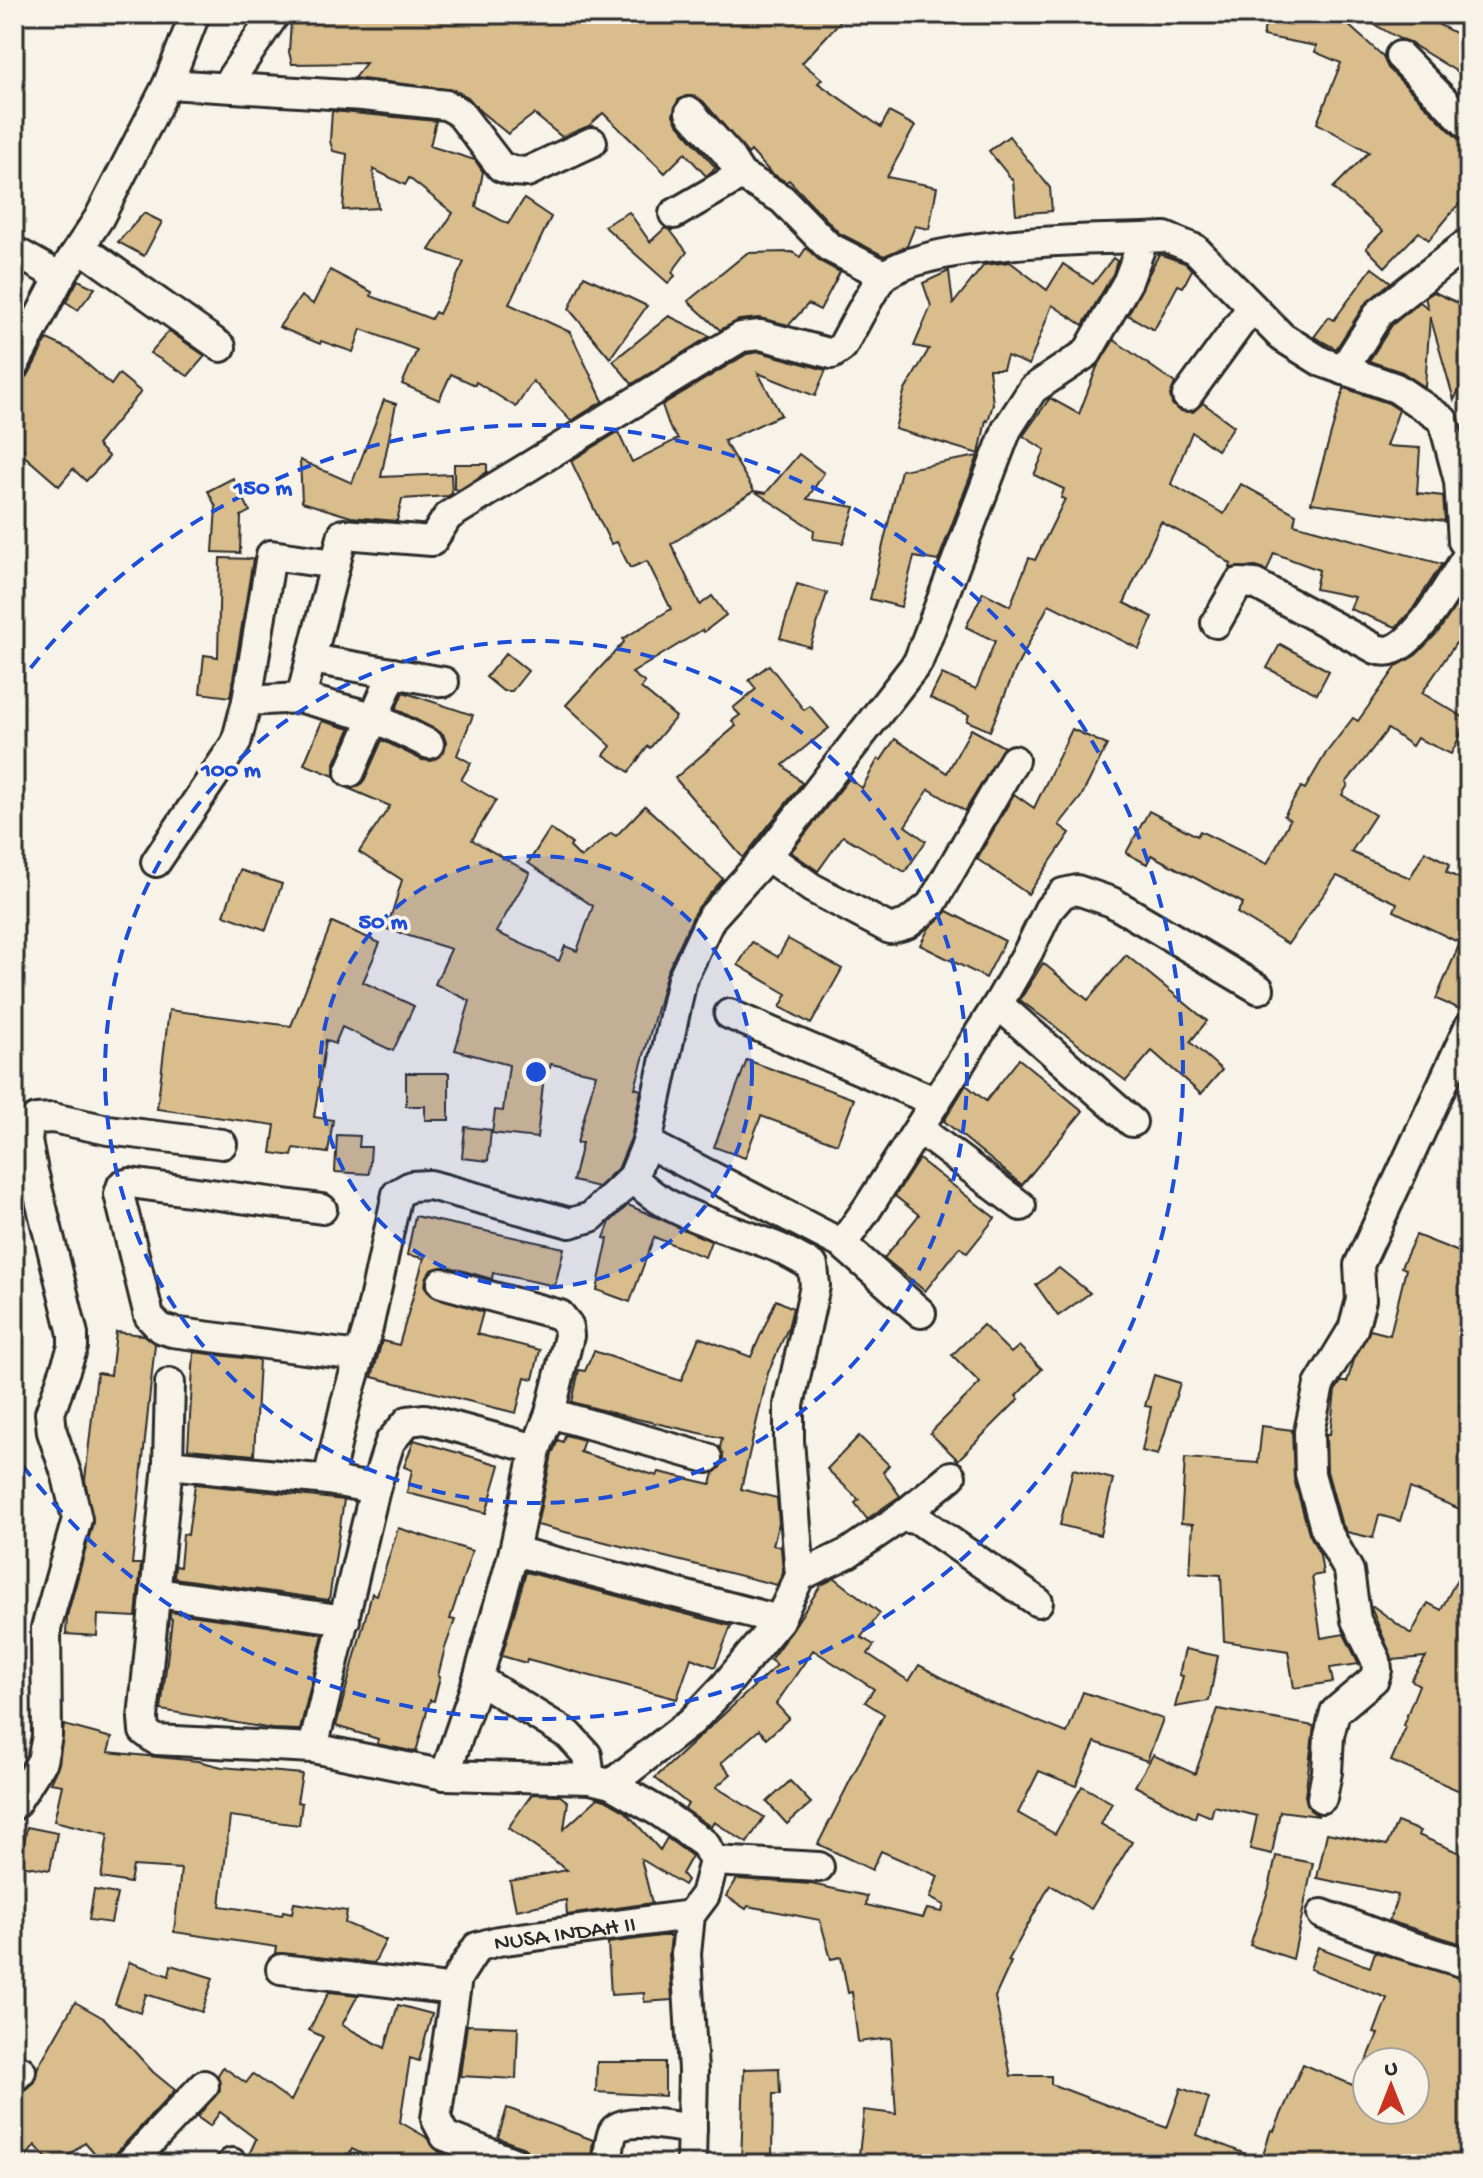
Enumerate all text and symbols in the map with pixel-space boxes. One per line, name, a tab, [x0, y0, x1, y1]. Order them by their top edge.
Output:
text: 150 m	[233, 475, 292, 504]
text: 100 m	[200, 757, 261, 786]
text: 50 m	[359, 909, 407, 938]
centre of rings	[522, 1058, 550, 1086]
street label: NUSA INDAH II	[493, 1911, 638, 1959]
north arrow	[1351, 2046, 1431, 2126]
text: U	[1385, 2057, 1398, 2083]

